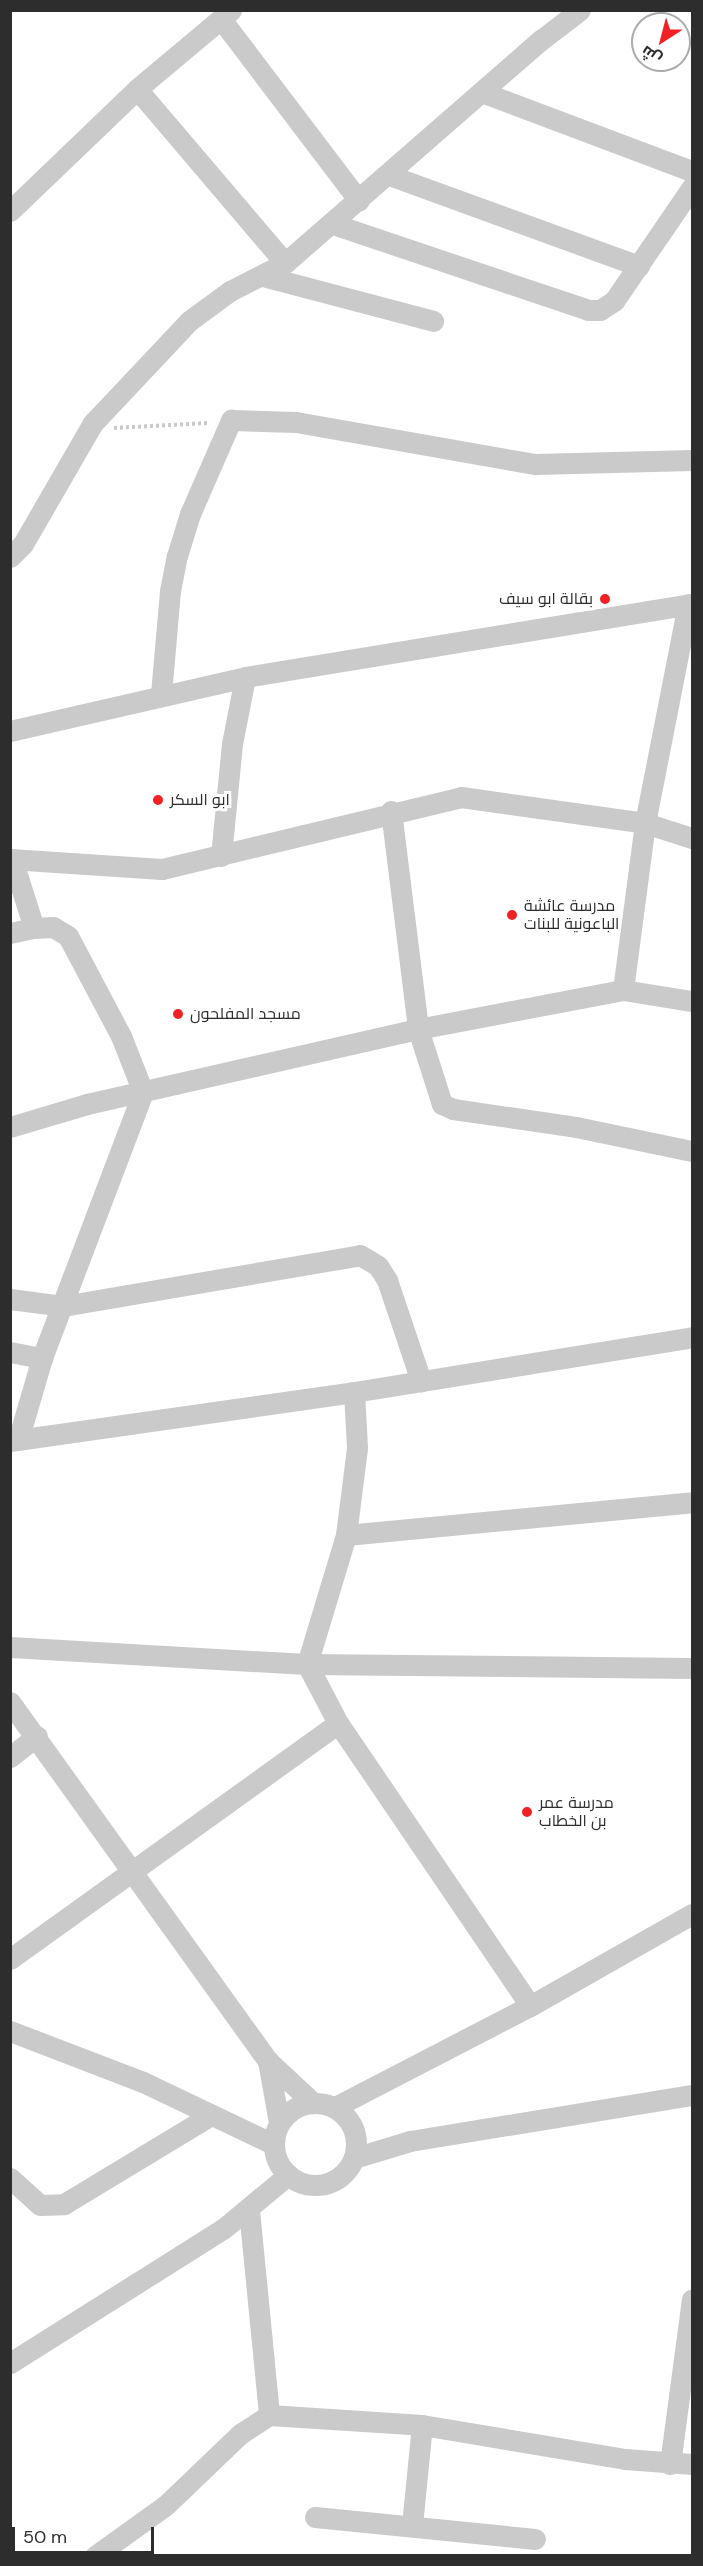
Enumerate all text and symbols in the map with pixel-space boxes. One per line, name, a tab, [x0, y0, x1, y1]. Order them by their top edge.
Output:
north arrow	[631, 12, 691, 72]
text: ش	[637, 41, 666, 70]
place label: بقالة ابو سيف	[499, 589, 593, 609]
marker: بقالة ابو سيف	[598, 592, 612, 606]
place label: ابو السكر	[170, 790, 230, 810]
marker: ابو السكر	[151, 793, 165, 807]
place label: مدرسة عائشة الباعونية للبنات	[524, 896, 619, 934]
marker: مدرسة عائشة الباعونية للبنات	[505, 908, 519, 922]
place label: مسجد المفلحون	[190, 1004, 301, 1024]
marker: مسجد المفلحون	[171, 1007, 185, 1021]
place label: مدرسة عمر بن الخطاب	[539, 1793, 614, 1831]
marker: مدرسة عمر بن الخطاب	[520, 1805, 534, 1819]
scale bar	[15, 2515, 158, 2553]
text: 50 m	[23, 2525, 67, 2549]

